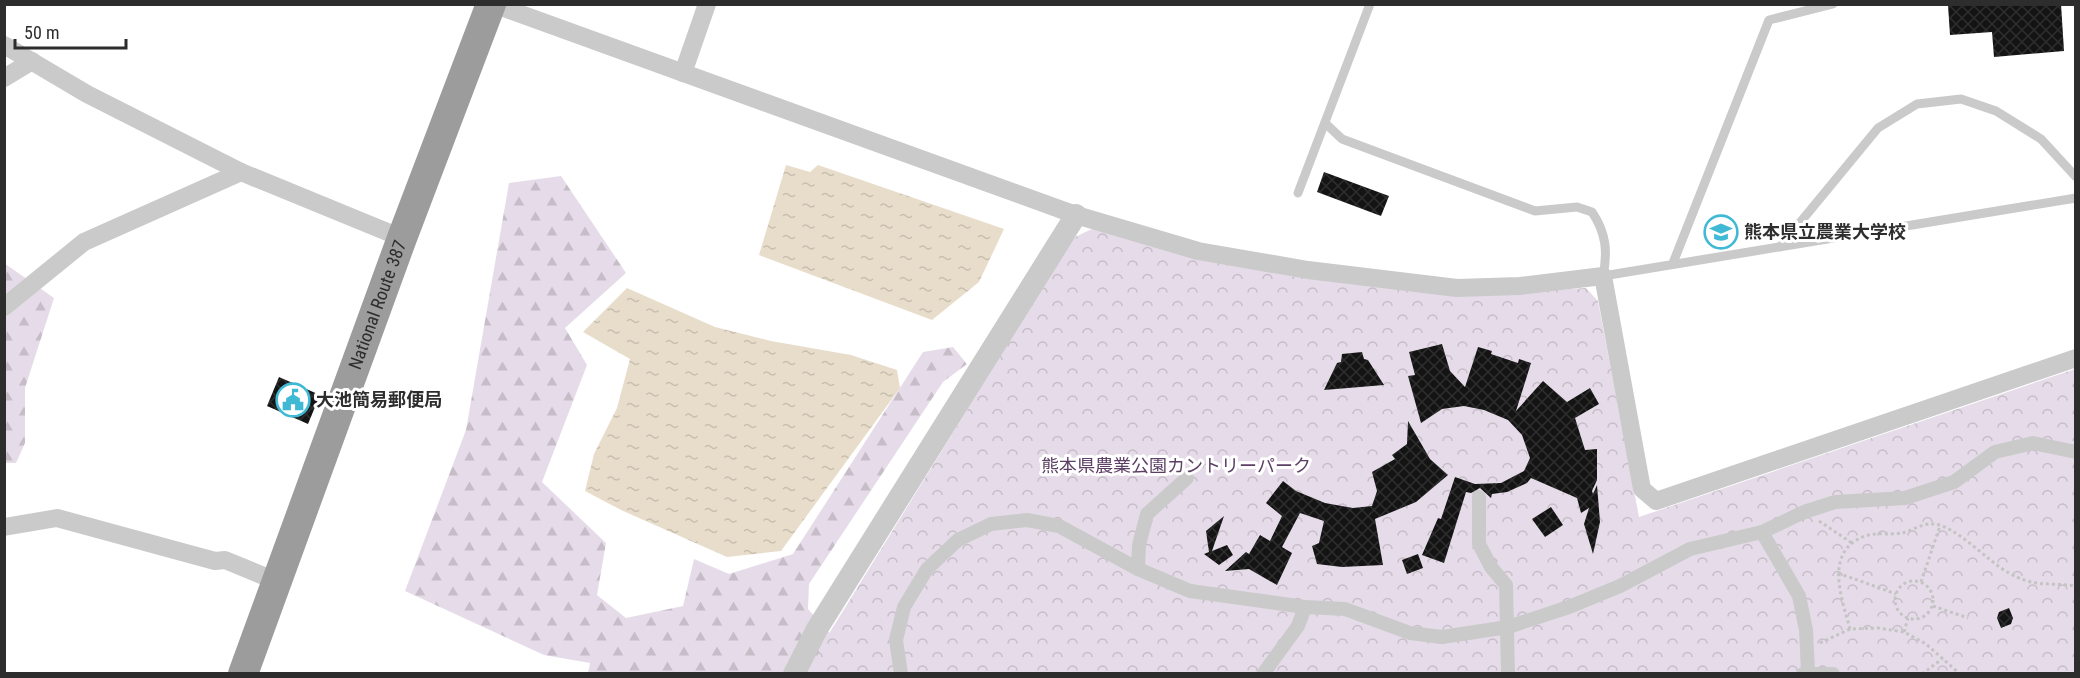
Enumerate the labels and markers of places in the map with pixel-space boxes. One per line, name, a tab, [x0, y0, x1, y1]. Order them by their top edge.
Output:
school or university icon: 熊本県立農業大学校	[1703, 214, 1739, 250]
place label: 熊本県立農業大学校	[1744, 221, 1906, 242]
public building icon: 大池簡易郵便局	[275, 382, 311, 418]
place label: 大池簡易郵便局	[316, 389, 442, 410]

